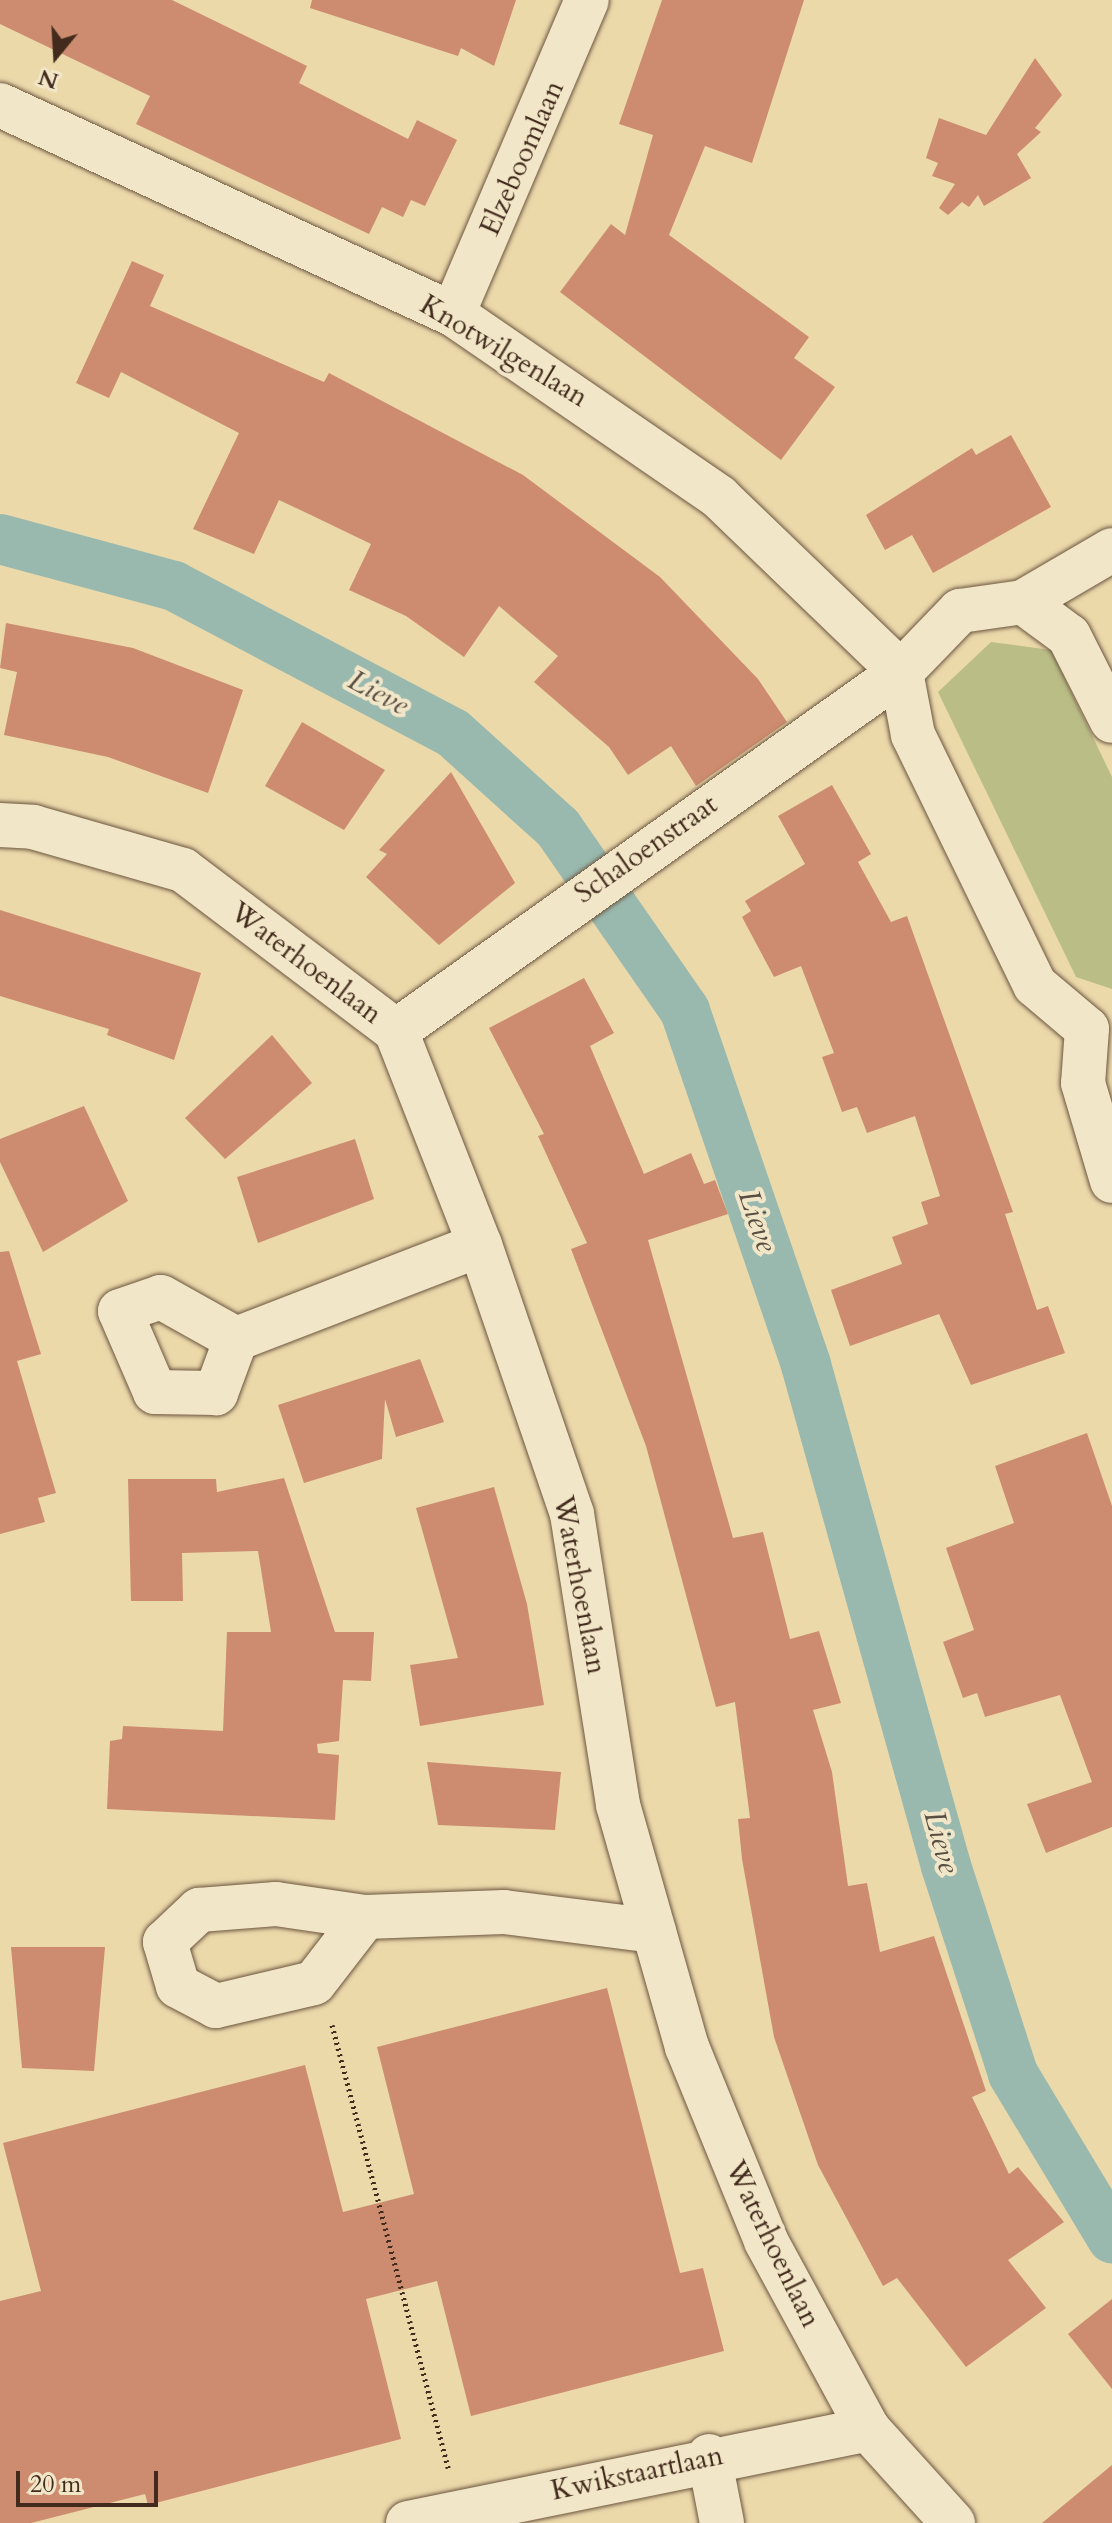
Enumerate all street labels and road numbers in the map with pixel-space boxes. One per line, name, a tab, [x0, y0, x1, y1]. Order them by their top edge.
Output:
street label: Elzeboomlaan	[473, 75, 571, 241]
street label: Knotwilgenlaan	[414, 288, 594, 414]
street label: Schaloenstraat	[568, 787, 724, 911]
street label: Waterhoenlaan	[224, 895, 388, 1031]
street label: Waterhoenlaan	[546, 1493, 614, 1677]
street label: Waterhoenlaan	[718, 2155, 828, 2333]
street label: Kwikstaartlaan	[548, 2438, 726, 2508]

